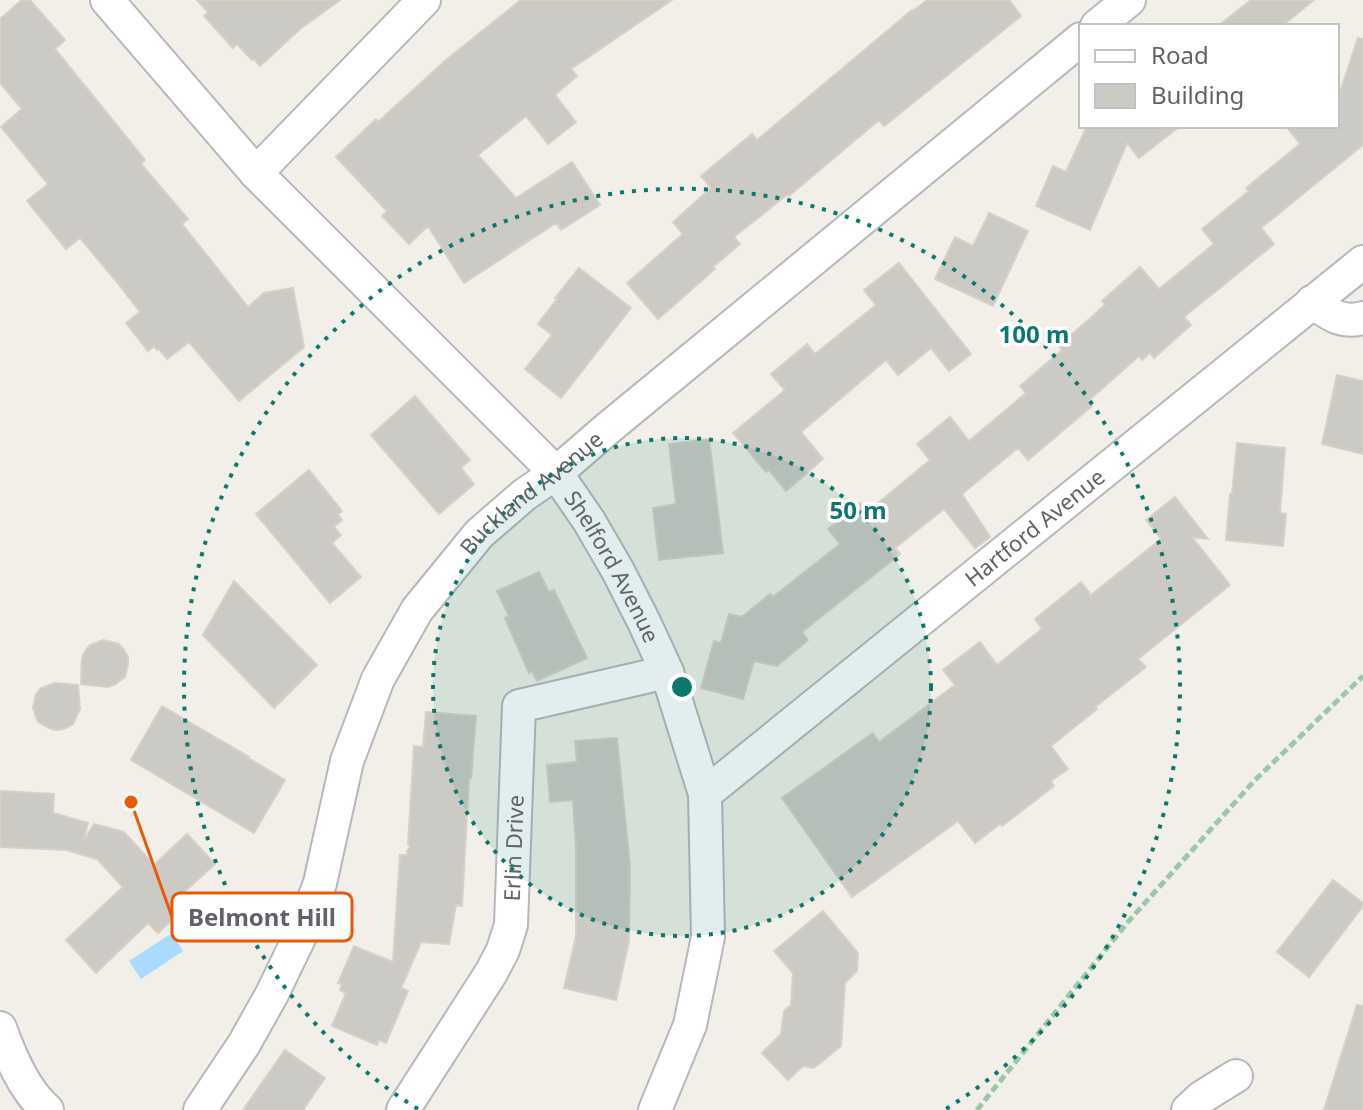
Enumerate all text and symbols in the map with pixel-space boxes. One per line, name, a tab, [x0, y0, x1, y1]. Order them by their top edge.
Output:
legend	[1079, 24, 1339, 128]
text: Road	[1151, 38, 1209, 71]
text: Building	[1151, 78, 1244, 111]
text: 100 m	[999, 317, 1069, 350]
street label: Buckland Avenue	[452, 424, 608, 561]
street label: Hartford Avenue	[958, 461, 1110, 592]
street label: Shelford Avenue	[558, 484, 667, 647]
text: 50 m	[829, 493, 887, 526]
centre of rings	[668, 673, 696, 701]
street label: Erlin Drive	[496, 794, 530, 902]
callout: Belmont Hill	[172, 893, 352, 941]
text: Belmont Hill	[188, 900, 336, 933]

